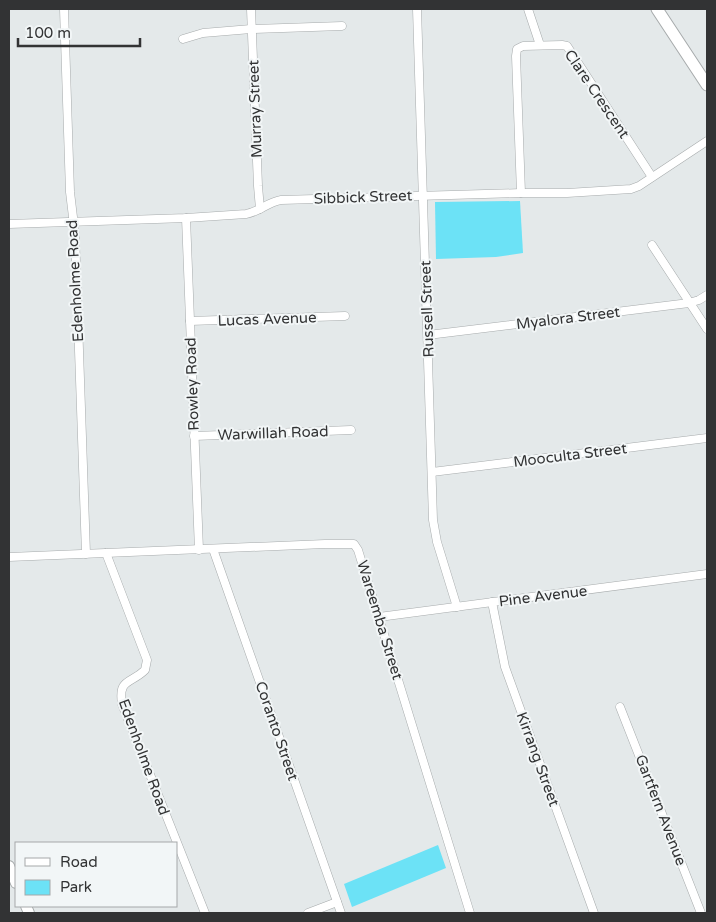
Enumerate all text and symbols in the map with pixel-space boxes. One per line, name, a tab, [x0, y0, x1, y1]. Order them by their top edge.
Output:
scale bar	[18, 15, 140, 47]
text: 100 m	[25, 24, 71, 42]
street label: Clare Crescent	[561, 46, 633, 142]
street label: Murray Street	[244, 59, 266, 158]
street label: Sibbick Street	[313, 186, 413, 208]
street label: Edenholme Road	[63, 219, 87, 343]
street label: Russell Street	[416, 260, 438, 358]
street label: Myalora Street	[515, 303, 621, 333]
street label: Lucas Avenue	[217, 308, 317, 330]
street label: Rowley Road	[181, 337, 203, 431]
street label: Warwillah Road	[217, 422, 329, 444]
street label: Mooculta Street	[512, 439, 628, 471]
street label: Wareemba Street	[353, 558, 407, 682]
street label: Pine Avenue	[498, 582, 588, 610]
street label: Coranto Street	[252, 679, 303, 783]
street label: Edenholme Road	[115, 696, 173, 818]
street label: Kirrang Street	[513, 709, 563, 809]
street label: Gartfern Avenue	[632, 752, 690, 868]
legend	[15, 842, 178, 907]
text: Road	[60, 853, 98, 871]
text: Park	[60, 878, 92, 896]

